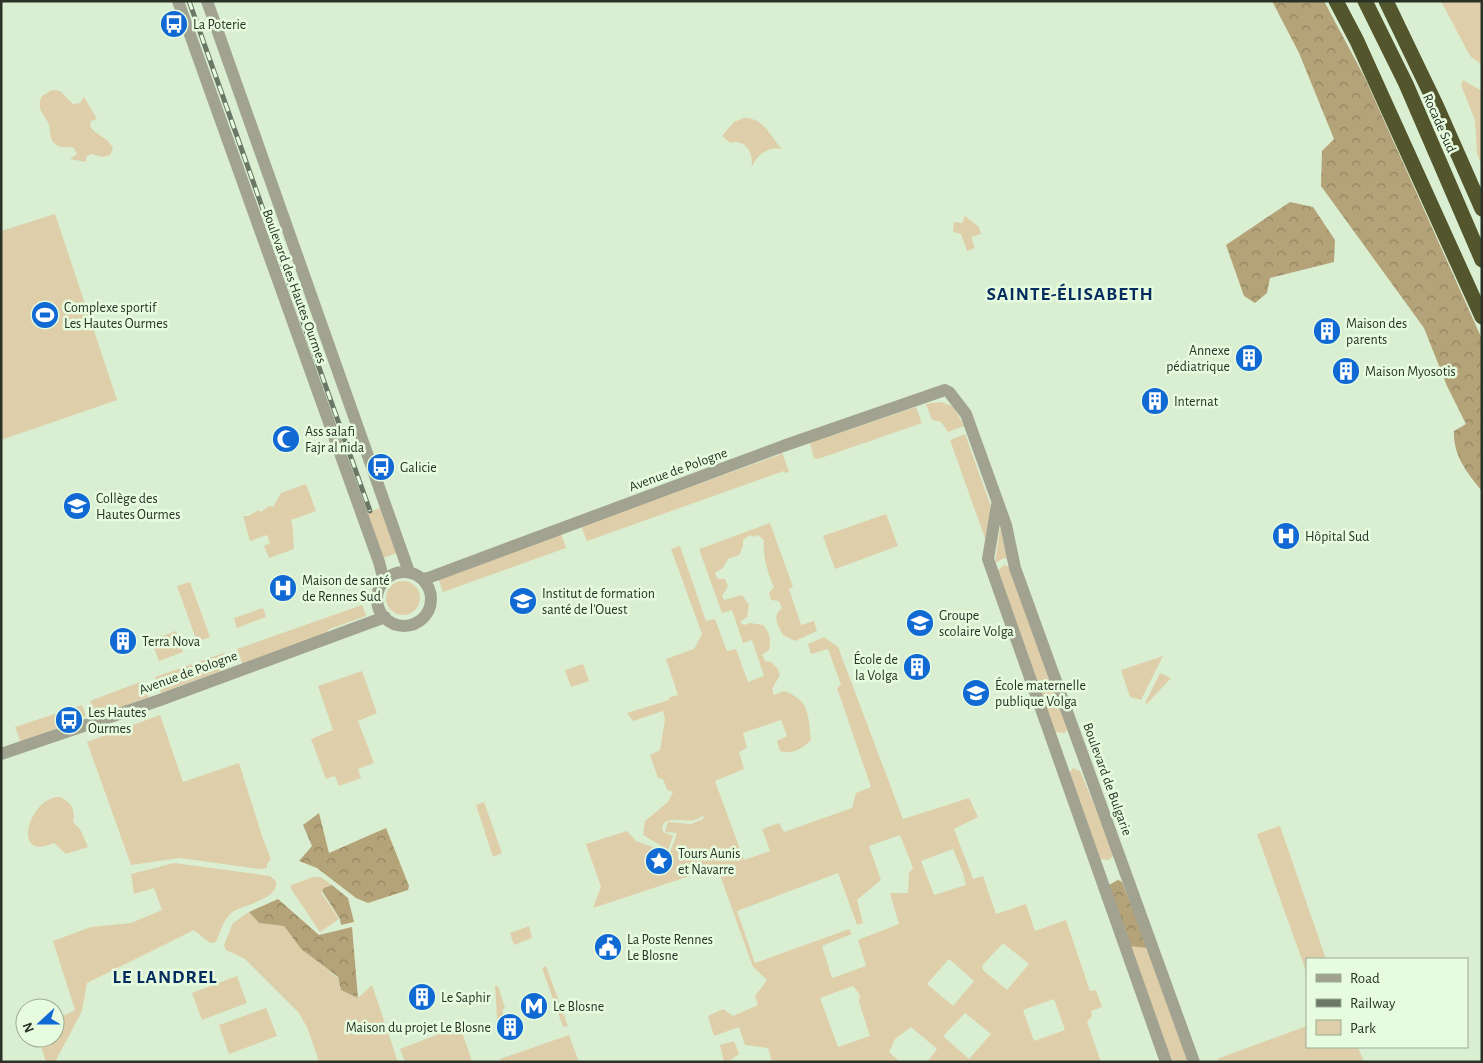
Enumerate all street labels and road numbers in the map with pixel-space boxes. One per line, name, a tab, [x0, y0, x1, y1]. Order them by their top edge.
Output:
street label: Rocade Sud	[1420, 92, 1458, 155]
street label: Boulevard des Hautes Ourmes	[260, 207, 329, 365]
street label: Avenue de Pologne	[627, 446, 729, 494]
street label: Avenue de Pologne	[137, 649, 239, 697]
street label: Boulevard de Bulgarie	[1080, 721, 1134, 838]

